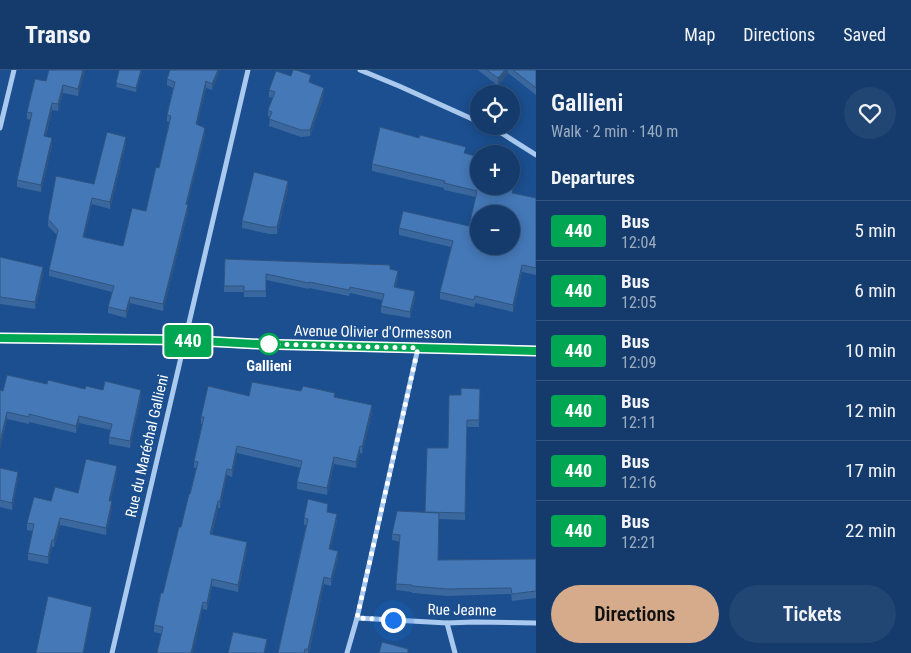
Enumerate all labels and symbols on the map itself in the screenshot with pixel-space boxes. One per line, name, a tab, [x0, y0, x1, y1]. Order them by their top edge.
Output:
street label: Avenue Olivier d'Ormesson	[294, 322, 452, 342]
line badge: 440	[159, 325, 217, 357]
marker: Gallieni	[258, 333, 280, 355]
place label: Gallieni	[246, 357, 292, 375]
street label: Rue du Maréchal Gallieni	[122, 373, 172, 519]
street label: Rue Jeanne	[427, 600, 497, 620]
your location	[381, 608, 406, 633]

